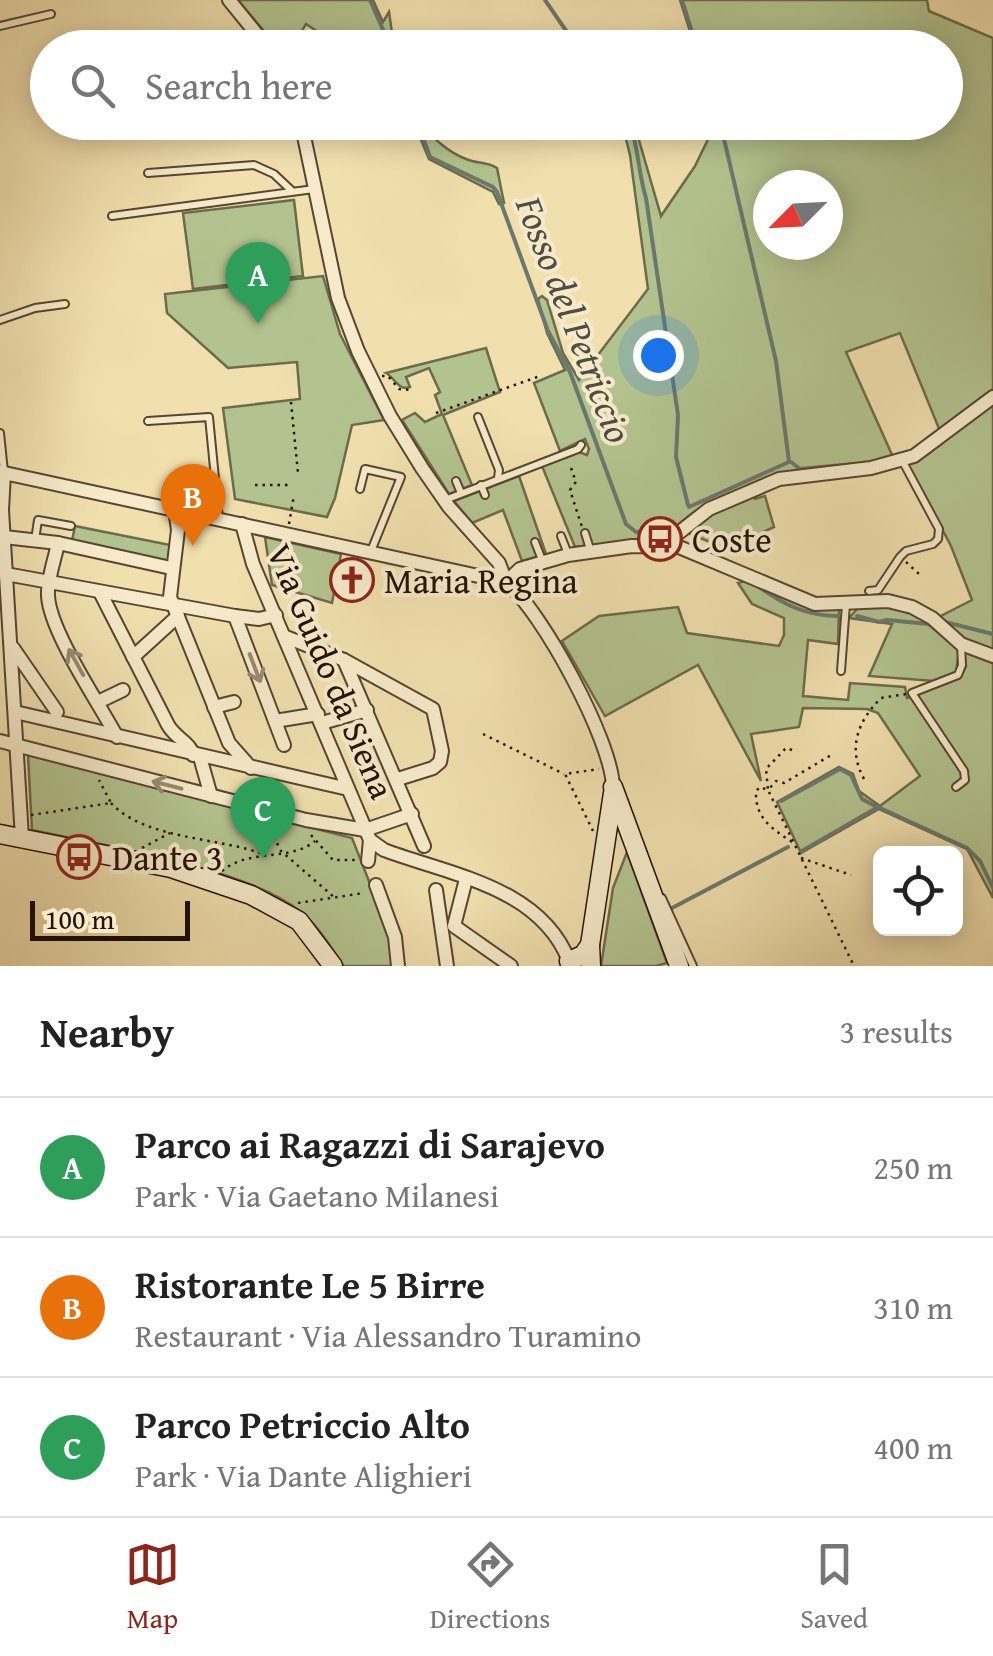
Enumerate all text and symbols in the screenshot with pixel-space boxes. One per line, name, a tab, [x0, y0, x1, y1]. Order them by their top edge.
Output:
search box	[30, 30, 963, 140]
text: Search here	[145, 57, 333, 113]
icon: search	[65, 58, 120, 113]
north arrow	[753, 170, 843, 260]
water label: Fosso del Petriccio	[502, 187, 648, 450]
pin: A	[226, 242, 290, 324]
your location	[633, 330, 684, 381]
pin: B	[160, 464, 226, 546]
place label: Coste	[692, 514, 772, 565]
bus stop icon: Coste	[637, 516, 683, 562]
street label: Via Guido da Siena	[254, 535, 408, 807]
place label: Maria Regina	[384, 555, 578, 606]
church icon: Maria Regina	[329, 557, 375, 603]
one-way arrow	[66, 648, 86, 678]
one-way arrow	[247, 652, 265, 683]
one-way arrow	[152, 775, 184, 793]
pin: C	[230, 776, 296, 859]
place label: Dante 3	[112, 832, 223, 883]
bus stop icon: Dante 3	[56, 834, 102, 880]
map controls	[873, 846, 963, 936]
button: locate	[873, 846, 963, 936]
scale bar	[30, 896, 190, 940]
text: 100 m	[45, 898, 114, 939]
text: Nearby	[40, 1001, 174, 1062]
text: 3 results	[840, 1008, 953, 1055]
text: Parco ai Ragazzi di Sarajevo	[135, 1116, 605, 1172]
text: A	[62, 1144, 83, 1191]
text: 250 m	[874, 1144, 953, 1191]
text: Park · Via Gaetano Milanesi	[135, 1172, 499, 1219]
text: Ristorante Le 5 Birre	[135, 1256, 485, 1312]
text: B	[63, 1284, 82, 1331]
text: 310 m	[874, 1284, 953, 1331]
text: Restaurant · Via Alessandro Turamino	[135, 1312, 641, 1359]
text: Parco Petriccio Alto	[135, 1396, 470, 1452]
text: C	[63, 1424, 82, 1471]
text: 400 m	[874, 1424, 953, 1471]
text: Park · Via Dante Alighieri	[135, 1452, 472, 1499]
tab: Map	[125, 1537, 180, 1638]
tab: Directions	[430, 1537, 550, 1638]
tab: Saved	[800, 1537, 868, 1638]

